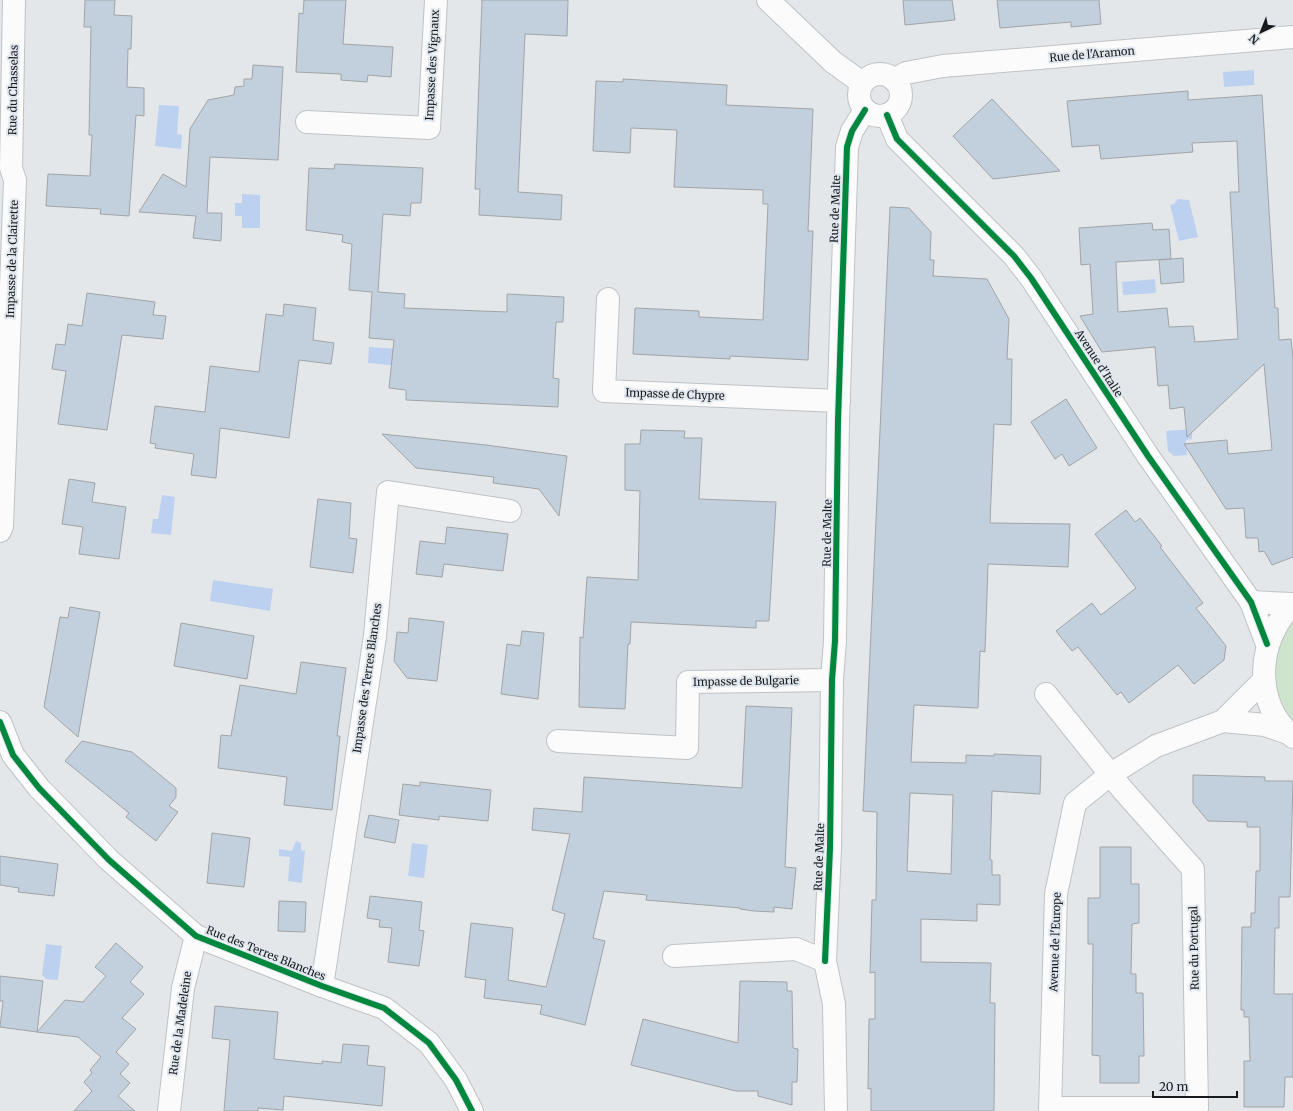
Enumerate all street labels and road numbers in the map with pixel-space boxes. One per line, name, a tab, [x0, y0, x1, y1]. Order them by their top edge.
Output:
street label: Impasse des Vignaux	[422, 9, 442, 121]
street label: Rue de l'Aramon	[1049, 43, 1136, 65]
street label: Rue du Chasselas	[5, 45, 21, 135]
street label: Rue de Malte	[827, 175, 843, 243]
street label: Impasse de la Clairette	[3, 199, 21, 318]
street label: Avenue d'Italie	[1071, 326, 1126, 400]
street label: Impasse de Chypre	[625, 385, 725, 403]
street label: Rue de Malte	[819, 499, 835, 567]
street label: Impasse des Terres Blanches	[350, 602, 384, 754]
street label: Impasse de Bulgarie	[693, 673, 799, 689]
street label: Rue de Malte	[811, 823, 827, 891]
street label: Avenue de l'Europe	[1046, 892, 1064, 993]
street label: Rue du Portugal	[1186, 905, 1202, 990]
street label: Rue des Terres Blanches	[204, 923, 328, 983]
street label: Rue de la Madeleine	[166, 970, 194, 1076]

